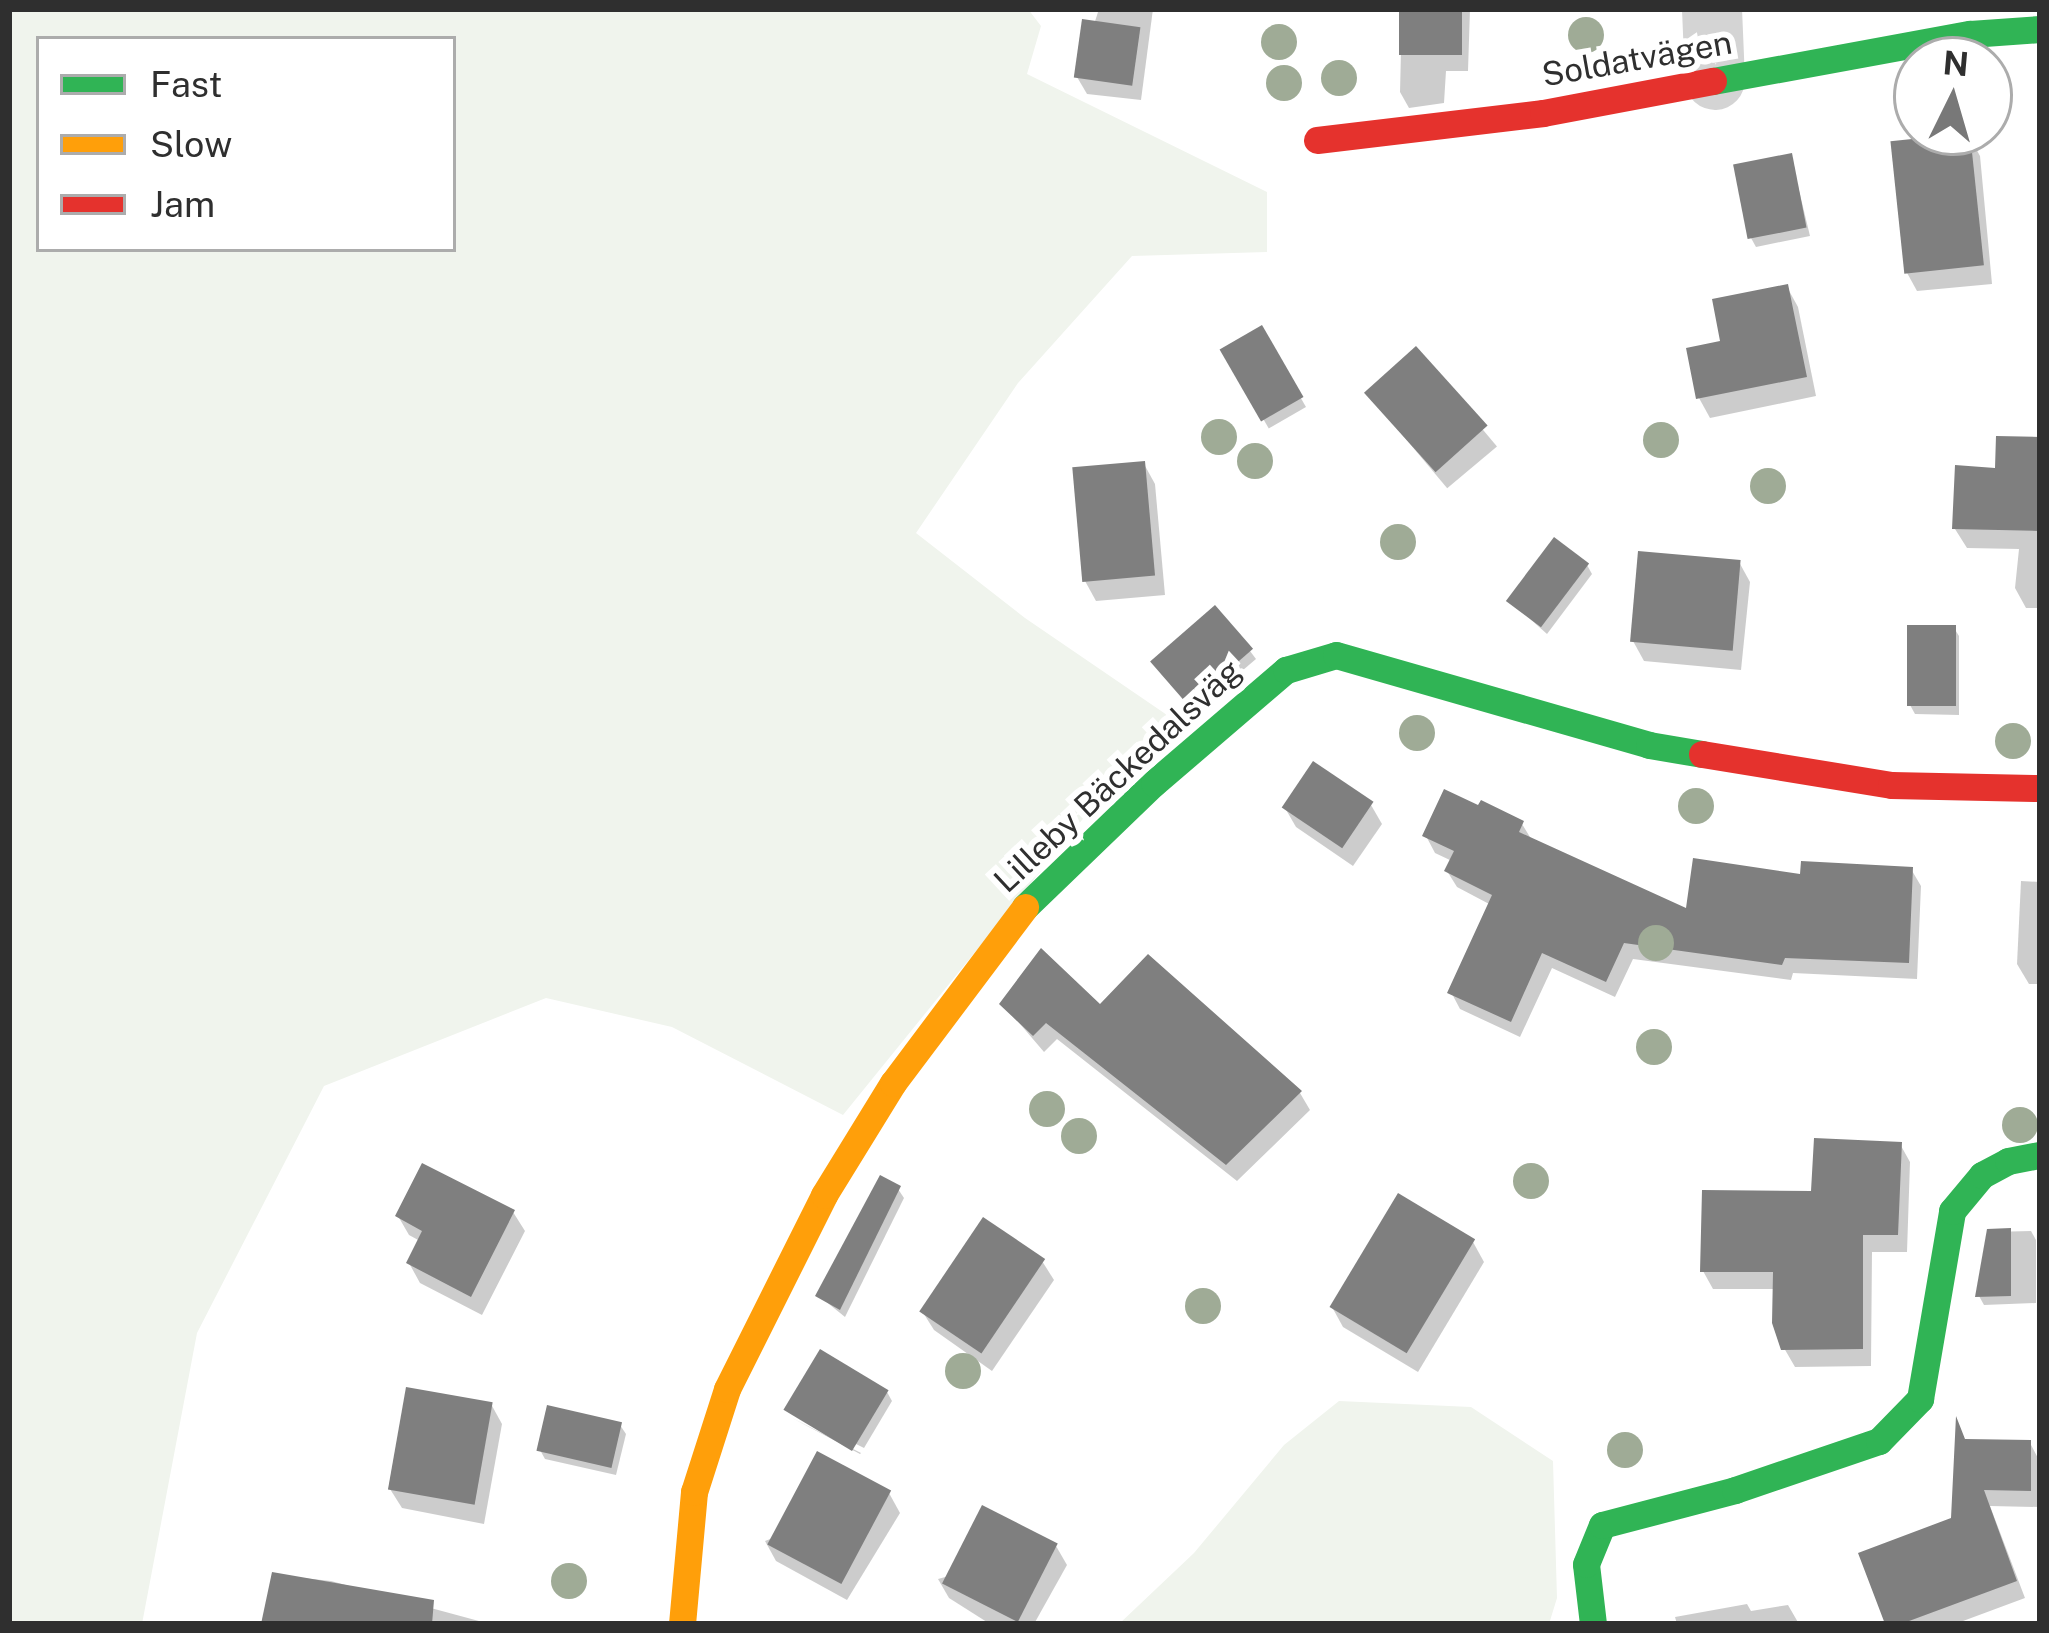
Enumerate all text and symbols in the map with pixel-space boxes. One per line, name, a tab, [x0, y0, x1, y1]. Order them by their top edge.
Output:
street label: Soldatvägen	[1539, 23, 1735, 95]
legend	[36, 36, 456, 252]
north arrow	[1893, 36, 2013, 156]
text: N	[1941, 43, 1970, 83]
text: Fast	[150, 63, 223, 105]
text: Slow	[150, 123, 232, 165]
text: Jam	[150, 183, 215, 225]
street label: Lilleby Bäckedalsväg	[986, 651, 1250, 901]

